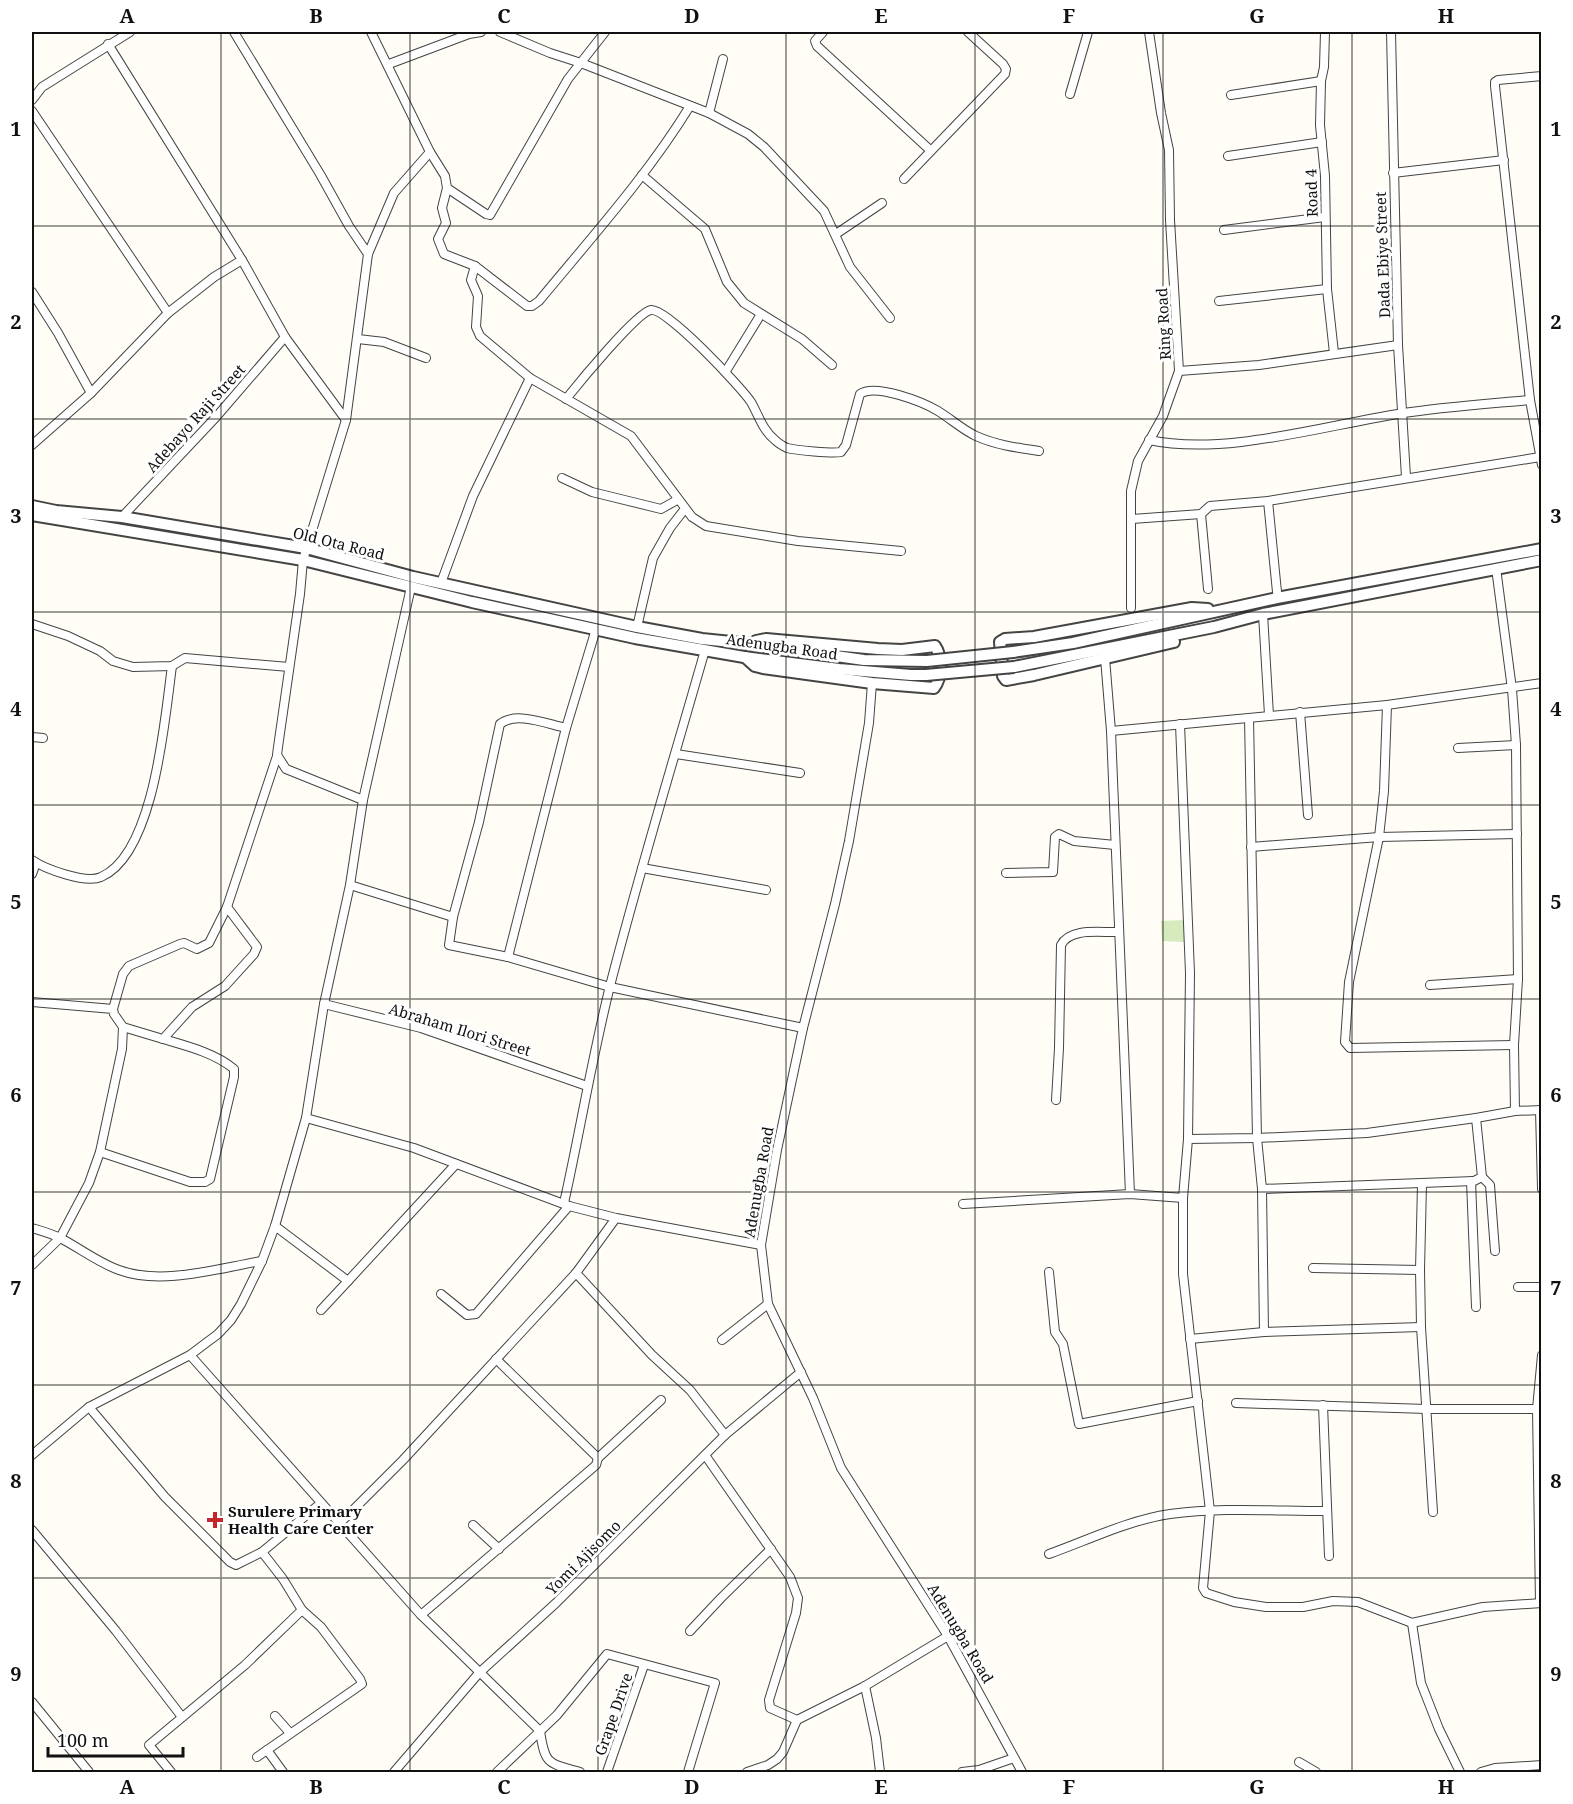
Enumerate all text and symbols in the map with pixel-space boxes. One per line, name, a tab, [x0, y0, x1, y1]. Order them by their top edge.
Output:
text: A	[119, 2, 135, 29]
text: B	[309, 2, 323, 29]
text: C	[497, 2, 511, 29]
text: D	[684, 2, 700, 29]
text: E	[874, 2, 888, 29]
text: F	[1063, 2, 1075, 29]
text: G	[1249, 2, 1265, 29]
text: H	[1438, 2, 1454, 29]
text: 1	[10, 115, 22, 142]
text: 1	[1550, 115, 1562, 142]
street label: Road 4	[1300, 168, 1322, 218]
street label: Dada Ebiye Street	[1370, 191, 1394, 319]
street label: Ring Road	[1151, 287, 1175, 361]
text: 2	[10, 308, 22, 335]
text: 2	[1550, 308, 1562, 335]
street label: Adebayo Raji Street	[141, 360, 249, 476]
text: 3	[10, 502, 22, 529]
text: 3	[1550, 502, 1562, 529]
street label: Old Ota Road	[291, 522, 387, 564]
street label: Adenugba Road	[725, 628, 839, 664]
text: 4	[10, 695, 22, 722]
text: 4	[1550, 695, 1562, 722]
text: 5	[10, 888, 22, 915]
text: 5	[1550, 888, 1562, 915]
street label: Abraham Ilori Street	[387, 998, 533, 1060]
text: 6	[10, 1081, 22, 1108]
text: 6	[1550, 1081, 1562, 1108]
street label: Adenugba Road	[738, 1125, 778, 1239]
text: 7	[10, 1274, 22, 1301]
text: 7	[1550, 1274, 1562, 1301]
text: 8	[10, 1467, 22, 1494]
text: 8	[1550, 1467, 1562, 1494]
place label: Surulere Primary Health Care Center	[228, 1501, 374, 1538]
marker: Surulere Primary Health Care Center	[206, 1511, 224, 1529]
street label: Yomi Ajisomo	[541, 1515, 625, 1599]
street label: Adenugba Road	[923, 1580, 999, 1686]
text: 9	[10, 1660, 22, 1687]
text: 9	[1550, 1660, 1562, 1687]
street label: Grape Drive	[589, 1670, 637, 1758]
scale bar	[48, 1720, 183, 1758]
text: 100 m	[57, 1728, 109, 1752]
text: A	[119, 1773, 135, 1800]
text: B	[309, 1773, 323, 1800]
text: C	[497, 1773, 511, 1800]
text: D	[684, 1773, 700, 1800]
text: E	[874, 1773, 888, 1800]
text: F	[1063, 1773, 1075, 1800]
text: G	[1249, 1773, 1265, 1800]
text: H	[1438, 1773, 1454, 1800]

